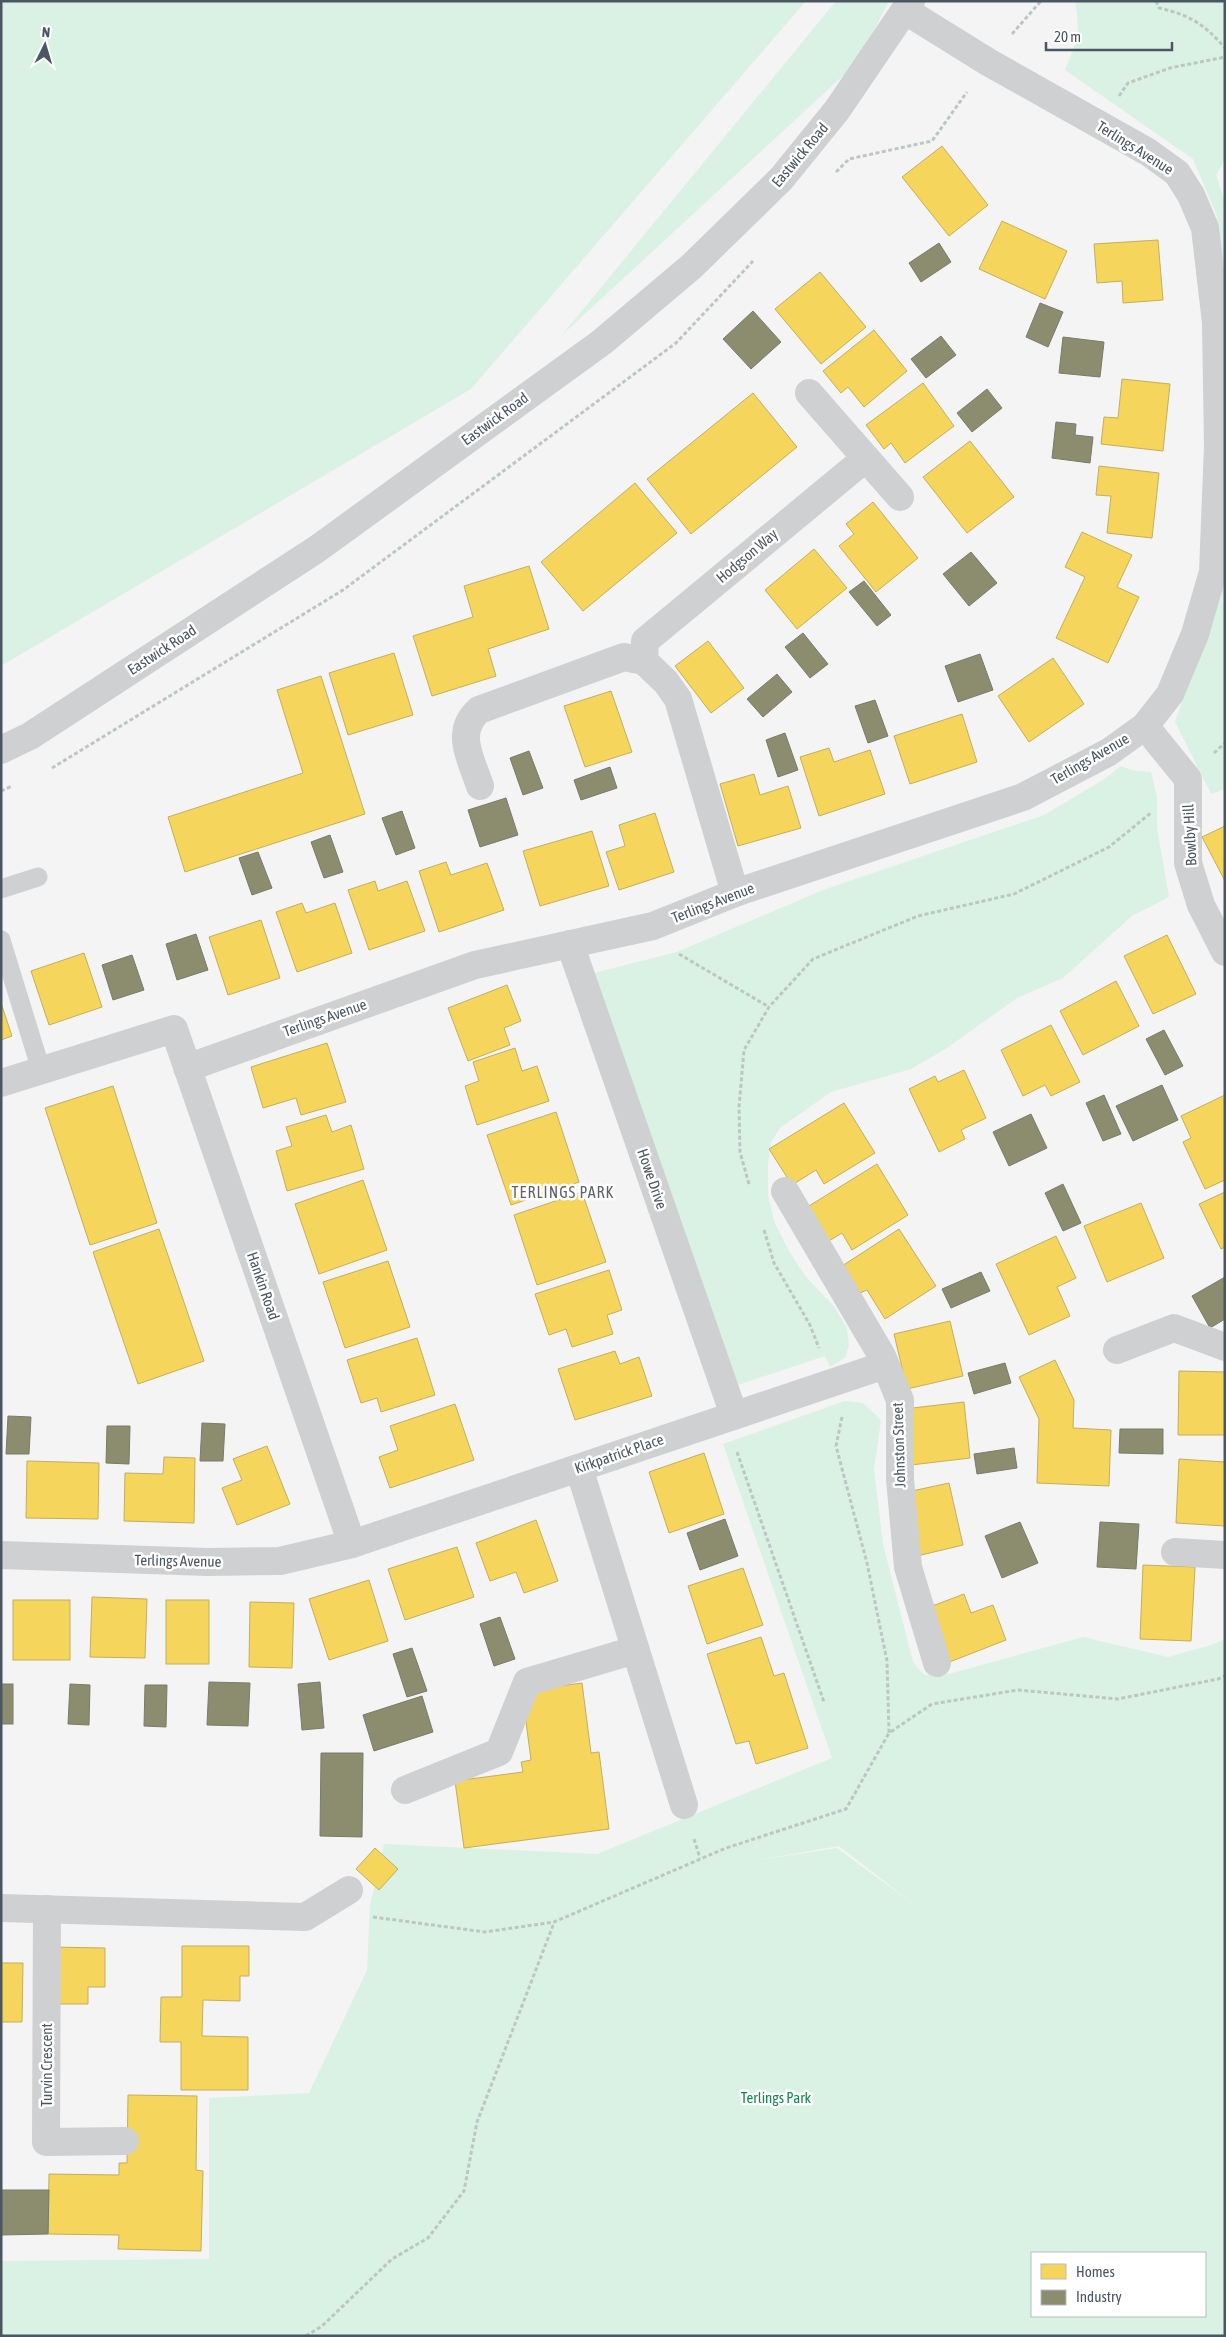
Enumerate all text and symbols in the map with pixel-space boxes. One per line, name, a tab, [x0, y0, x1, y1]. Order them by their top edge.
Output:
north arrow	[20, 20, 70, 70]
scale bar	[1046, 20, 1172, 52]
text: N	[41, 24, 51, 40]
text: 20 m	[1054, 28, 1081, 45]
street label: Terlings Avenue	[1094, 117, 1177, 178]
street label: Eastwick Road	[768, 119, 831, 190]
street label: Eastwick Road	[458, 389, 531, 448]
street label: Hodgson Way	[713, 525, 781, 586]
street label: Eastwick Road	[124, 621, 199, 678]
street label: Terlings Avenue	[1048, 729, 1132, 788]
street label: Bowlby Hill	[1179, 803, 1200, 867]
street label: Terlings Avenue	[669, 879, 757, 926]
street label: Terlings Avenue	[281, 995, 369, 1040]
street label: Howe Drive	[634, 1147, 671, 1211]
district label: TERLINGS PARK	[512, 1183, 614, 1201]
street label: Hankin Road	[244, 1250, 283, 1322]
street label: Johnston Street	[889, 1402, 908, 1488]
street label: Kirkpatrick Place	[572, 1430, 666, 1477]
street label: Terlings Avenue	[134, 1551, 222, 1570]
street label: Turvin Crescent	[38, 2023, 55, 2107]
park label: Terlings Park	[741, 2089, 812, 2106]
legend	[1031, 2252, 1206, 2317]
text: Homes	[1076, 2263, 1115, 2280]
text: Industry	[1076, 2288, 1122, 2305]

